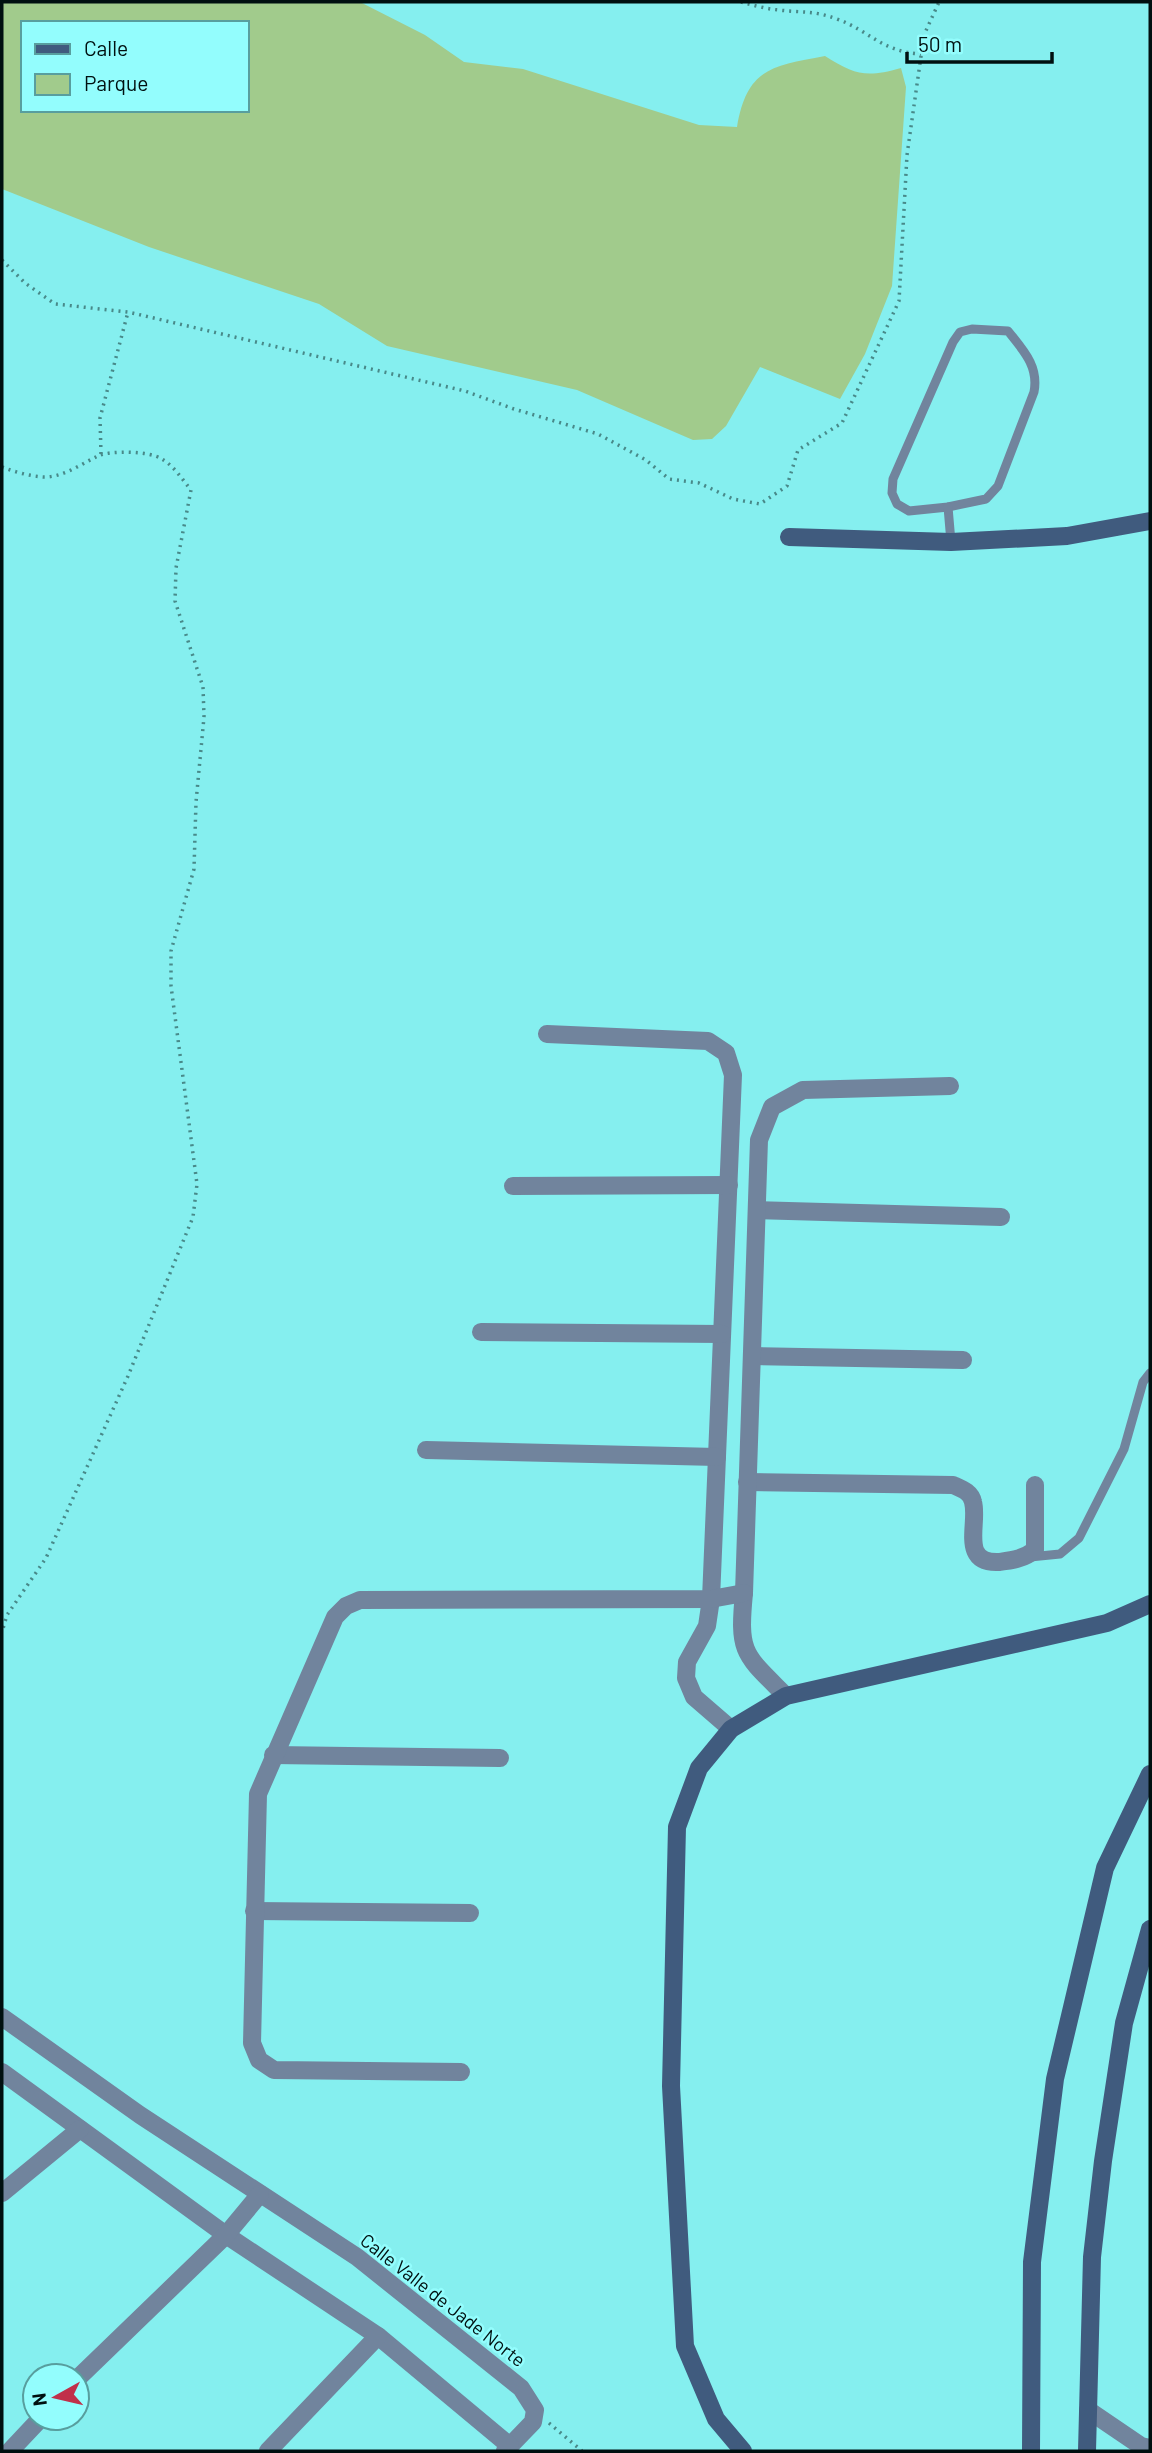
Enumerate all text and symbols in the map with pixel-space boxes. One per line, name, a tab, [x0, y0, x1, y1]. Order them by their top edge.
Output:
legend	[21, 21, 248, 112]
scale bar	[907, 21, 1052, 65]
text: 50 m	[918, 31, 962, 56]
text: Calle	[84, 35, 128, 60]
text: Parque	[84, 70, 149, 95]
street label: Calle Valle de Jade Norte	[356, 2228, 530, 2371]
north arrow	[21, 2362, 91, 2432]
text: N	[26, 2392, 51, 2407]

